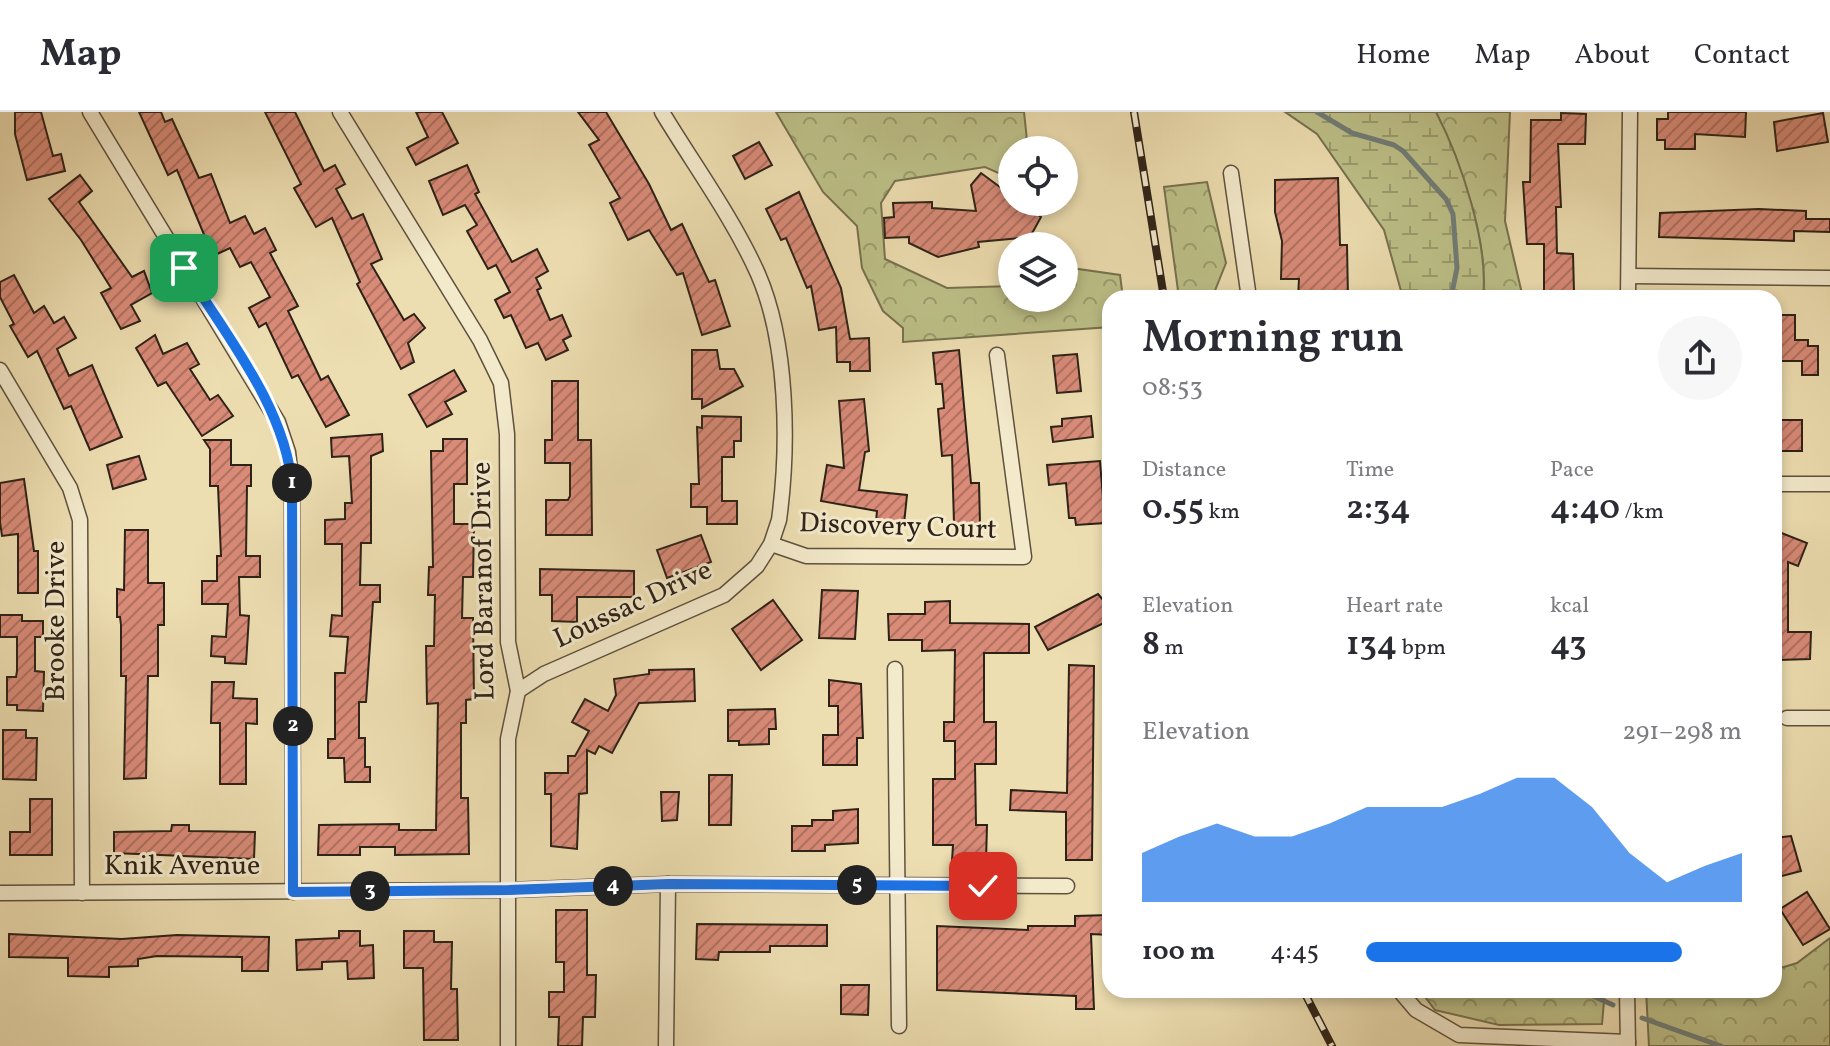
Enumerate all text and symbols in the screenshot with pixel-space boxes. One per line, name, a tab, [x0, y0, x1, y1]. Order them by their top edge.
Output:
text: Map	[40, 29, 121, 82]
text: Home	[1356, 36, 1430, 75]
text: Map	[1474, 36, 1530, 75]
text: About	[1574, 36, 1650, 75]
text: Contact	[1694, 36, 1790, 75]
map controls	[998, 136, 1078, 312]
button: locate	[998, 136, 1078, 216]
button: layers	[998, 232, 1078, 312]
pin	[150, 234, 218, 302]
icon: arrive	[162, 246, 206, 290]
text: Morning run	[1142, 309, 1404, 370]
button: share	[1658, 316, 1742, 400]
text: 08:53	[1142, 370, 1203, 406]
text: Distance	[1142, 455, 1226, 486]
text: Time	[1346, 455, 1394, 486]
text: Pace	[1550, 455, 1594, 486]
street label: Lord Baranof Drive	[462, 461, 506, 701]
pin: 1	[272, 463, 312, 503]
text: 1	[288, 467, 296, 498]
text: 0.55	[1142, 486, 1204, 533]
text: 2:34	[1346, 486, 1411, 533]
text: 4:40	[1550, 486, 1620, 533]
text: km	[1204, 497, 1240, 528]
text: /km	[1620, 497, 1664, 528]
street label: Discovery Court	[798, 504, 998, 550]
street label: Brooke Drive	[37, 541, 76, 701]
street label: Loussac Drive	[547, 551, 719, 659]
text: Elevation	[1142, 591, 1233, 622]
text: Heart rate	[1346, 591, 1443, 622]
text: kcal	[1550, 591, 1589, 622]
text: 8	[1142, 622, 1160, 669]
text: 134	[1346, 622, 1397, 669]
text: 43	[1550, 622, 1587, 669]
text: m	[1160, 633, 1184, 664]
text: bpm	[1397, 633, 1446, 664]
pin: 2	[273, 706, 313, 746]
text: 2	[287, 710, 299, 741]
text: Elevation	[1142, 714, 1250, 750]
text: 291–298 m	[1622, 714, 1742, 750]
street label: Knik Avenue	[104, 847, 260, 886]
pin	[949, 852, 1017, 920]
icon: check	[961, 864, 1005, 908]
pin: 5	[837, 865, 877, 905]
pin: 4	[593, 866, 633, 906]
text: 5	[852, 869, 862, 900]
text: 4	[606, 870, 620, 901]
pin: 3	[350, 871, 390, 911]
text: 3	[364, 875, 376, 906]
text: 100 m	[1142, 934, 1215, 970]
text: 4:45	[1270, 934, 1319, 970]

